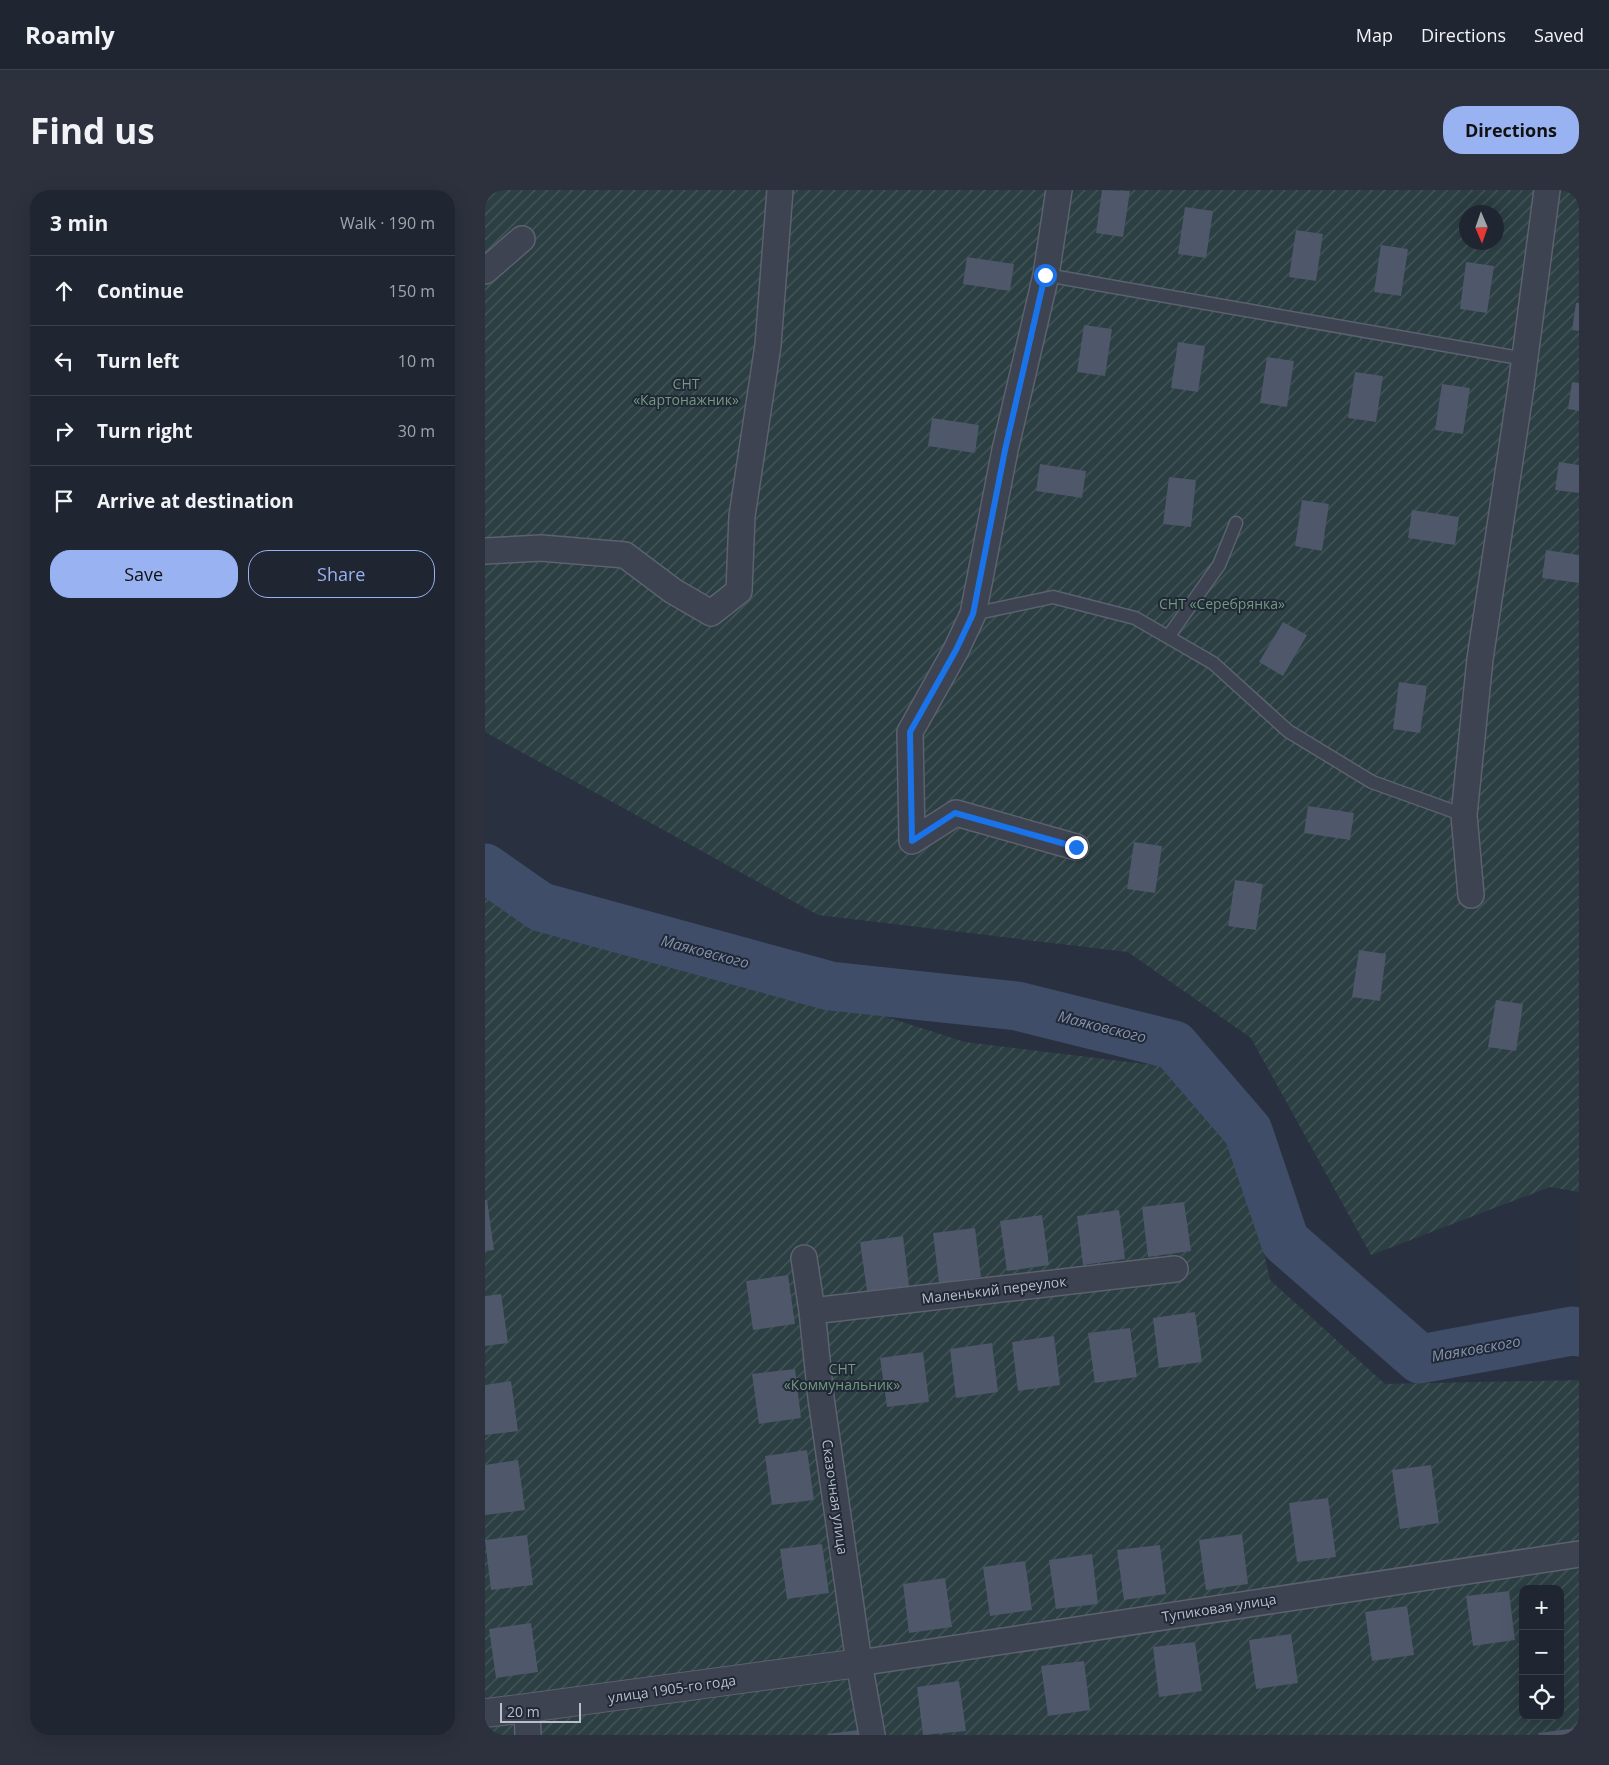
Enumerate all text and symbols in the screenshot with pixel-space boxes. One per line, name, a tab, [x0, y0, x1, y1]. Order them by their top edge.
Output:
text: Roamly	[25, 18, 115, 51]
text: Map	[1356, 23, 1393, 47]
text: Directions	[1421, 23, 1506, 47]
text: Saved	[1534, 23, 1584, 47]
button: Directions	[1443, 106, 1579, 154]
text: Find us	[30, 107, 155, 154]
north arrow	[1459, 205, 1504, 250]
text: 3 min	[50, 209, 108, 237]
text: Walk · 190 m	[340, 212, 435, 234]
route start	[1034, 264, 1057, 287]
icon: ahead	[50, 277, 78, 305]
text: Continue	[97, 278, 184, 304]
text: 150 m	[389, 280, 435, 302]
icon: left	[50, 347, 78, 375]
text: Turn left	[97, 348, 179, 374]
text: 10 m	[398, 350, 435, 372]
park label: СНТ «Картонажник»	[633, 374, 739, 409]
icon: right	[50, 417, 78, 445]
text: Turn right	[97, 418, 192, 444]
text: 30 m	[398, 420, 435, 442]
icon: arrive	[50, 487, 78, 515]
text: Arrive at destination	[97, 488, 294, 514]
button: Save	[50, 550, 238, 598]
button: Share	[248, 550, 435, 598]
park label: СНТ «Серебрянка»	[1159, 594, 1285, 613]
route end	[1065, 836, 1088, 859]
water label: Маяковского	[659, 930, 751, 972]
water label: Маяковского	[1056, 1005, 1148, 1047]
street label: Маленький переулок	[920, 1271, 1068, 1308]
water label: Маяковского	[1430, 1330, 1522, 1366]
park label: СНТ «Коммунальник»	[784, 1359, 900, 1394]
street label: Сказочная улица	[818, 1438, 853, 1556]
map controls	[1519, 1585, 1564, 1720]
button: +	[1519, 1585, 1564, 1630]
street label: Тупиковая улица	[1160, 1589, 1278, 1626]
button: −	[1519, 1630, 1564, 1675]
street label: улица 1905-го года	[607, 1670, 737, 1707]
button: locate	[1519, 1675, 1564, 1720]
scale bar	[500, 1700, 581, 1723]
text: 20 m	[507, 1702, 540, 1721]

